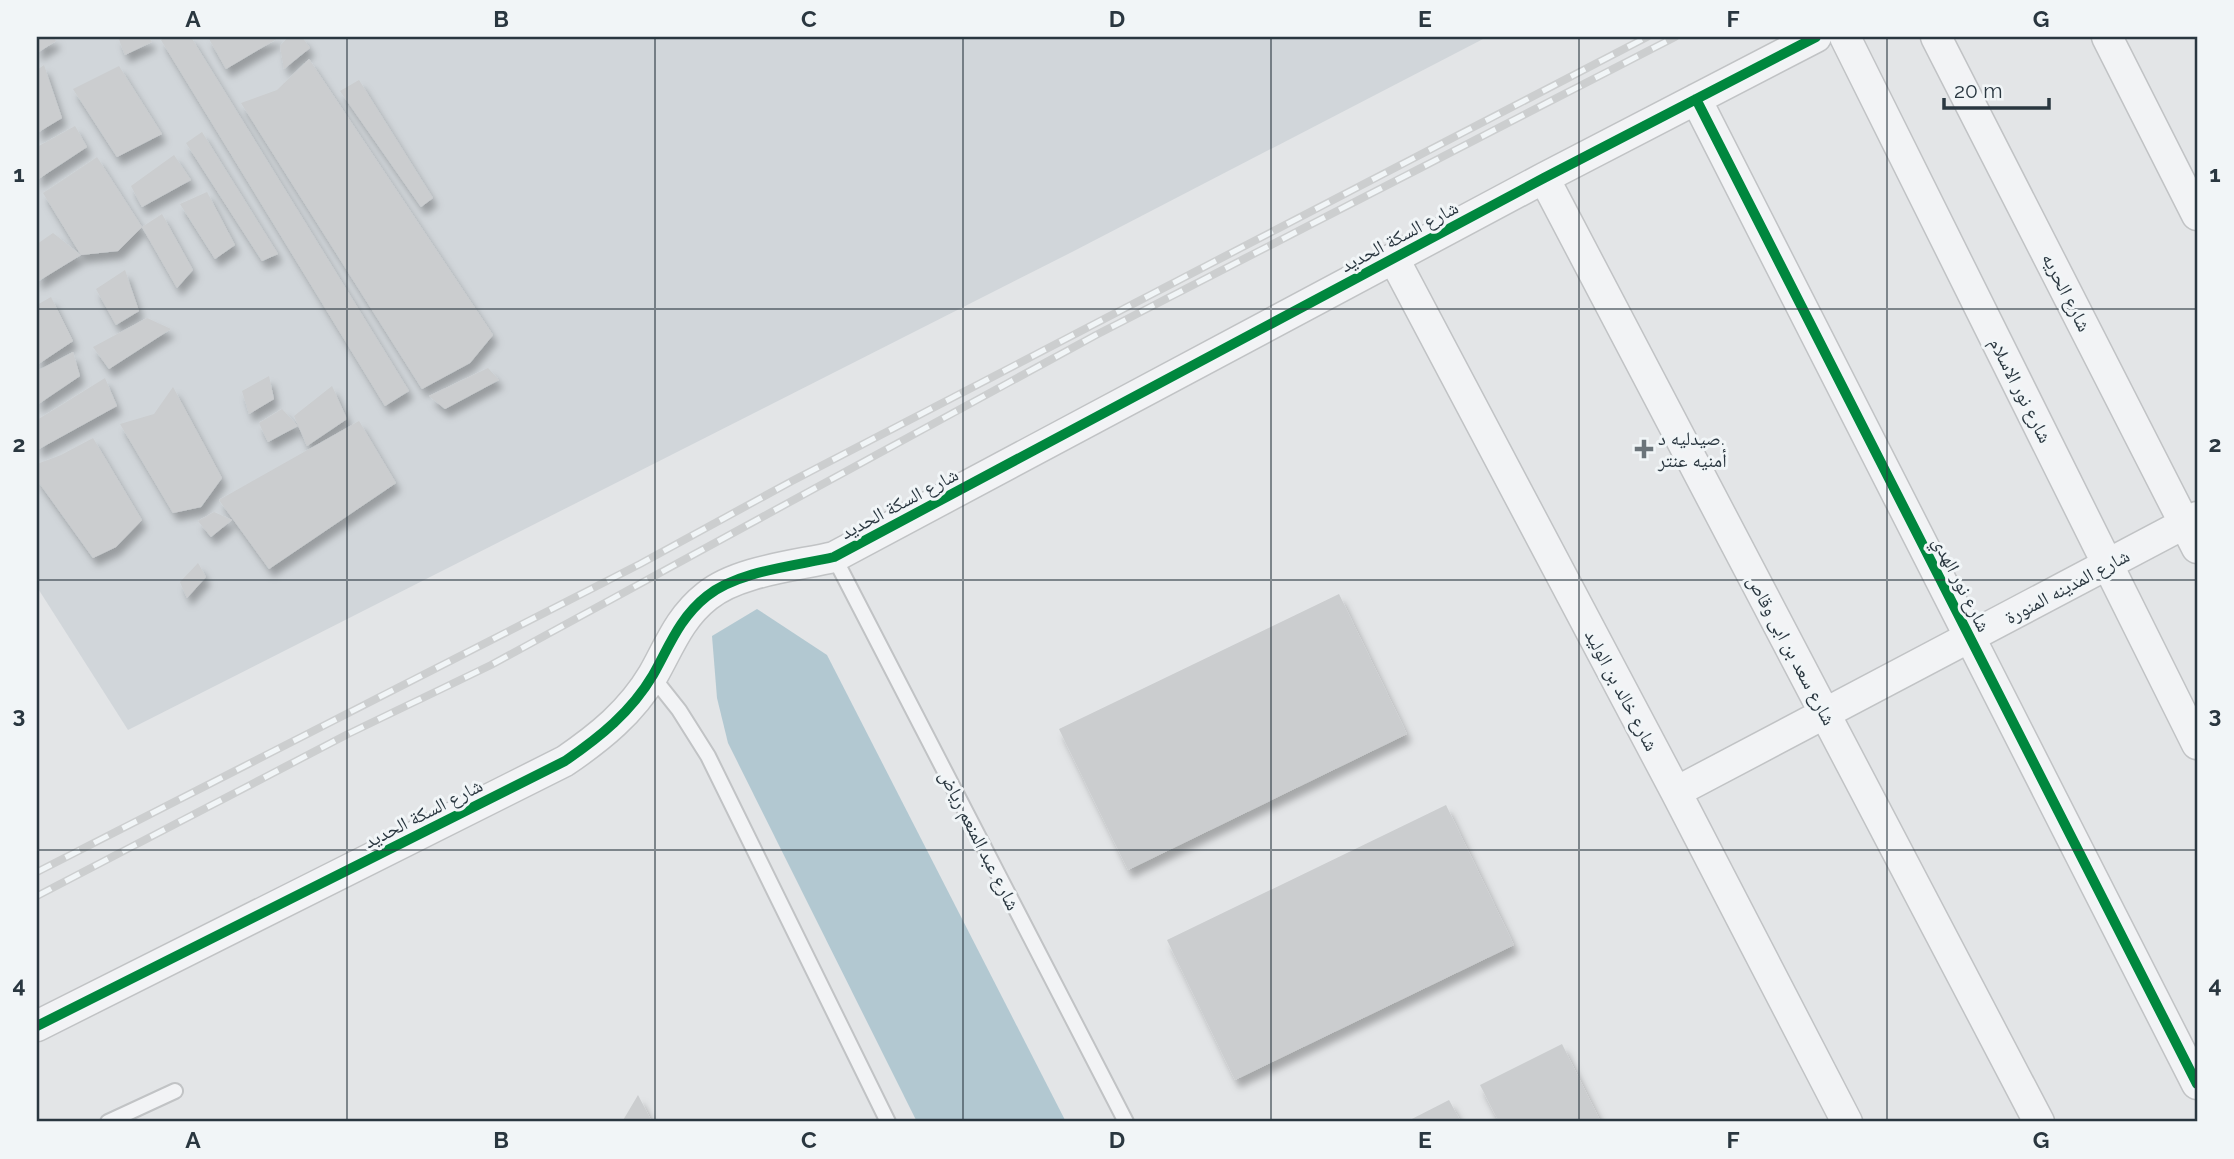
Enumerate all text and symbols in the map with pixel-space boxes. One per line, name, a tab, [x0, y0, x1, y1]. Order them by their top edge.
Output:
text: A	[185, 5, 201, 32]
text: B	[493, 5, 509, 32]
text: C	[801, 5, 817, 32]
text: D	[1109, 5, 1125, 32]
text: E	[1418, 5, 1432, 32]
text: F	[1726, 5, 1740, 32]
text: G	[2033, 5, 2049, 32]
scale bar	[1944, 66, 2048, 110]
text: 20 m	[1954, 78, 2002, 103]
text: 1	[13, 160, 25, 187]
text: 1	[2209, 160, 2221, 187]
street label: شارع السكة الحديد	[1336, 196, 1462, 277]
street label: شارع الحريه	[2037, 249, 2096, 335]
street label: شارع نور الاسلام	[1982, 334, 2057, 448]
place label: صيدليه د. أمنيه عنتر	[1657, 427, 1727, 472]
text: 2	[13, 430, 25, 457]
text: 2	[2209, 430, 2221, 457]
marker: صيدليه د. أمنيه عنتر	[1636, 441, 1652, 457]
street label: شارع السكة الحديد	[836, 463, 962, 544]
street label: شارع نور الهدي	[1924, 533, 1995, 637]
street label: شارع المدينه المنورة	[2001, 544, 2133, 629]
street label: شارع سعد بن ابى وقاص	[1742, 571, 1841, 729]
street label: شارع خالد بن الوليد	[1580, 626, 1663, 755]
text: 3	[13, 701, 25, 728]
text: 3	[2209, 701, 2221, 728]
street label: شارع عبد المنعم رياض	[933, 766, 1025, 915]
street label: شارع السكة الحديد	[360, 774, 486, 853]
text: 4	[12, 971, 26, 998]
text: 4	[2208, 971, 2222, 998]
text: A	[185, 1126, 201, 1153]
text: B	[493, 1126, 509, 1153]
text: C	[801, 1126, 817, 1153]
text: D	[1109, 1126, 1125, 1153]
text: E	[1418, 1126, 1432, 1153]
text: F	[1726, 1126, 1740, 1153]
text: G	[2033, 1126, 2049, 1153]

